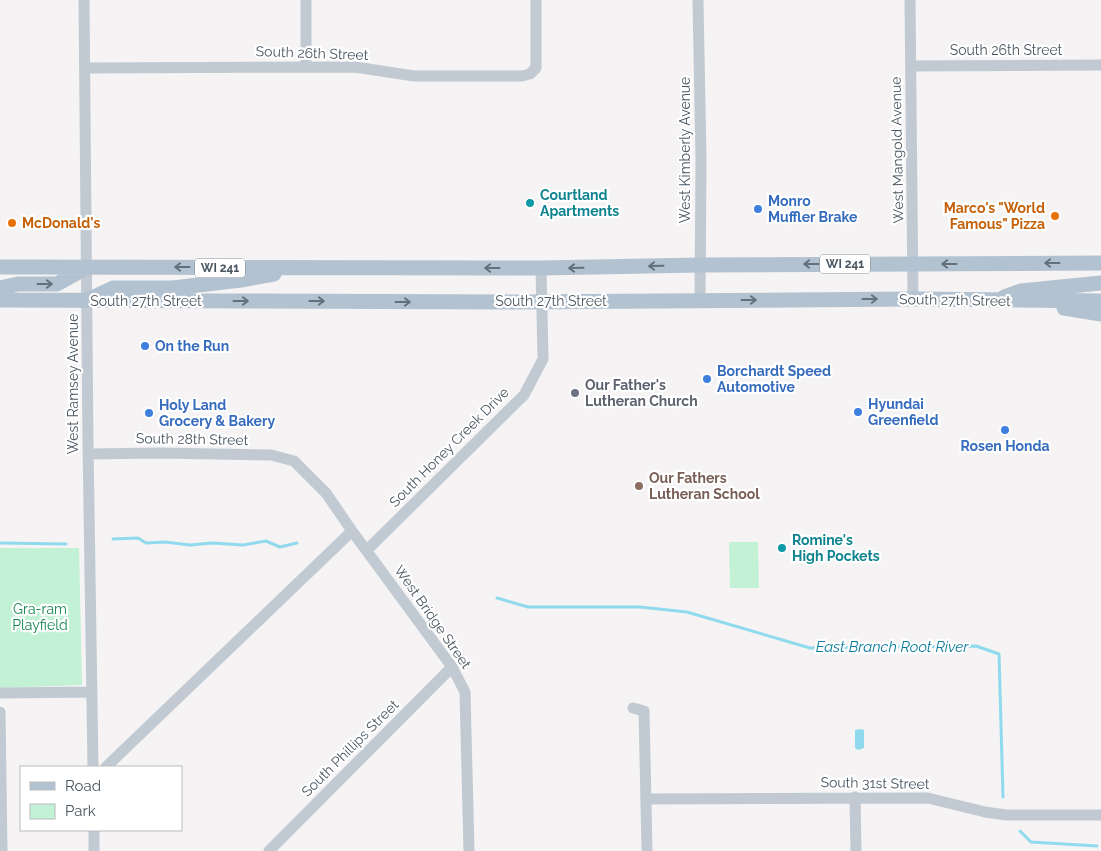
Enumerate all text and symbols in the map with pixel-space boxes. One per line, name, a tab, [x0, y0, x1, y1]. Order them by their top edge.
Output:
street label: South 26th Street	[950, 42, 1063, 58]
street label: South 26th Street	[255, 43, 369, 63]
street label: West Kimberly Avenue	[677, 77, 693, 223]
street label: West Mangold Avenue	[888, 77, 906, 223]
place label: Courtland Apartments	[540, 187, 619, 219]
place label: Monro Muffler Brake	[768, 193, 858, 225]
marker: Courtland Apartments	[524, 197, 536, 209]
place label: Marco's "World Famous" Pizza	[944, 200, 1045, 232]
marker: Monro Muffler Brake	[752, 203, 764, 215]
marker: Marco's "World Famous" Pizza	[1049, 210, 1061, 222]
place label: McDonald's	[22, 215, 101, 231]
marker: McDonald's	[6, 217, 18, 229]
road number: WI 241	[820, 254, 870, 274]
road number: WI 241	[195, 258, 245, 278]
one-way arrow	[1045, 258, 1061, 268]
one-way arrow	[803, 259, 820, 269]
one-way arrow	[941, 259, 958, 269]
one-way arrow	[648, 261, 664, 271]
one-way arrow	[174, 262, 190, 272]
one-way arrow	[484, 263, 500, 273]
one-way arrow	[569, 263, 585, 272]
one-way arrow	[37, 279, 53, 289]
street label: South 27th Street	[899, 291, 1011, 309]
street label: South 27th Street	[90, 293, 202, 309]
street label: South 27th Street	[495, 293, 607, 309]
one-way arrow	[862, 294, 878, 304]
one-way arrow	[740, 295, 756, 305]
one-way arrow	[232, 296, 249, 306]
one-way arrow	[309, 297, 325, 306]
one-way arrow	[394, 297, 411, 307]
street label: West Ramsey Avenue	[65, 314, 81, 454]
place label: On the Run	[155, 338, 229, 354]
marker: On the Run	[139, 340, 151, 352]
place label: Borchardt Speed Automotive	[717, 363, 831, 395]
marker: Borchardt Speed Automotive	[701, 373, 713, 385]
place label: Our Father's Lutheran Church	[585, 377, 698, 409]
street label: South Honey Creek Drive	[386, 384, 512, 510]
marker: Our Father's Lutheran Church	[569, 387, 581, 399]
place label: Hyundai Greenfield	[868, 396, 938, 428]
place label: Holy Land Grocery & Bakery	[159, 397, 275, 429]
marker: Hyundai Greenfield	[852, 406, 864, 418]
marker: Holy Land Grocery & Bakery	[143, 407, 155, 419]
marker: Rosen Honda	[999, 424, 1011, 436]
street label: South 28th Street	[136, 430, 249, 448]
place label: Rosen Honda	[961, 438, 1049, 454]
place label: Our Fathers Lutheran School	[649, 470, 760, 502]
marker: Our Fathers Lutheran School	[633, 480, 645, 492]
place label: Romine's High Pockets	[792, 532, 880, 564]
marker: Romine's High Pockets	[776, 542, 788, 554]
street label: West Bridge Street	[391, 562, 475, 672]
park label: Gra-ram Playfield	[12, 601, 68, 633]
water label: East Branch Root River	[816, 638, 969, 656]
street label: South Phillips Street	[298, 696, 402, 800]
legend	[20, 766, 182, 831]
street label: South 31st Street	[820, 774, 930, 792]
text: Road	[65, 777, 101, 795]
text: Park	[65, 802, 96, 820]

